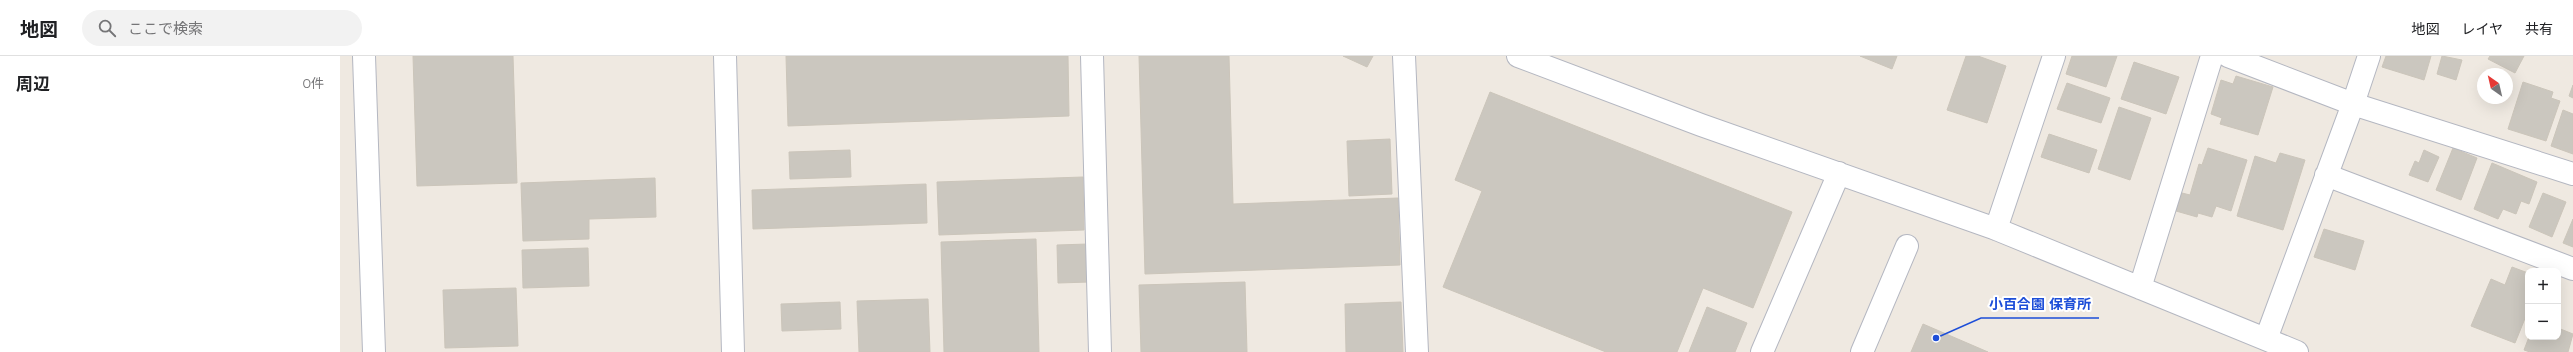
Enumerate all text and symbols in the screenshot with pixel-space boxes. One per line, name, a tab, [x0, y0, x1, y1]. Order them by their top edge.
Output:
search box	[82, 10, 362, 46]
icon: search	[96, 17, 118, 39]
text: 地図	[20, 18, 58, 41]
text: ここで検索	[128, 19, 203, 38]
text: 地図	[2411, 20, 2439, 38]
text: レイヤ	[2461, 20, 2503, 38]
text: 共有	[2525, 20, 2553, 38]
north arrow	[2477, 68, 2513, 104]
text: 周辺	[16, 74, 50, 94]
text: 0件	[302, 75, 324, 91]
map controls	[2525, 268, 2561, 340]
button: +	[2525, 268, 2561, 304]
callout: 小百合園 保育所	[1981, 292, 2099, 318]
text: 小百合園 保育所	[1989, 295, 2091, 313]
button: −	[2525, 304, 2561, 340]

